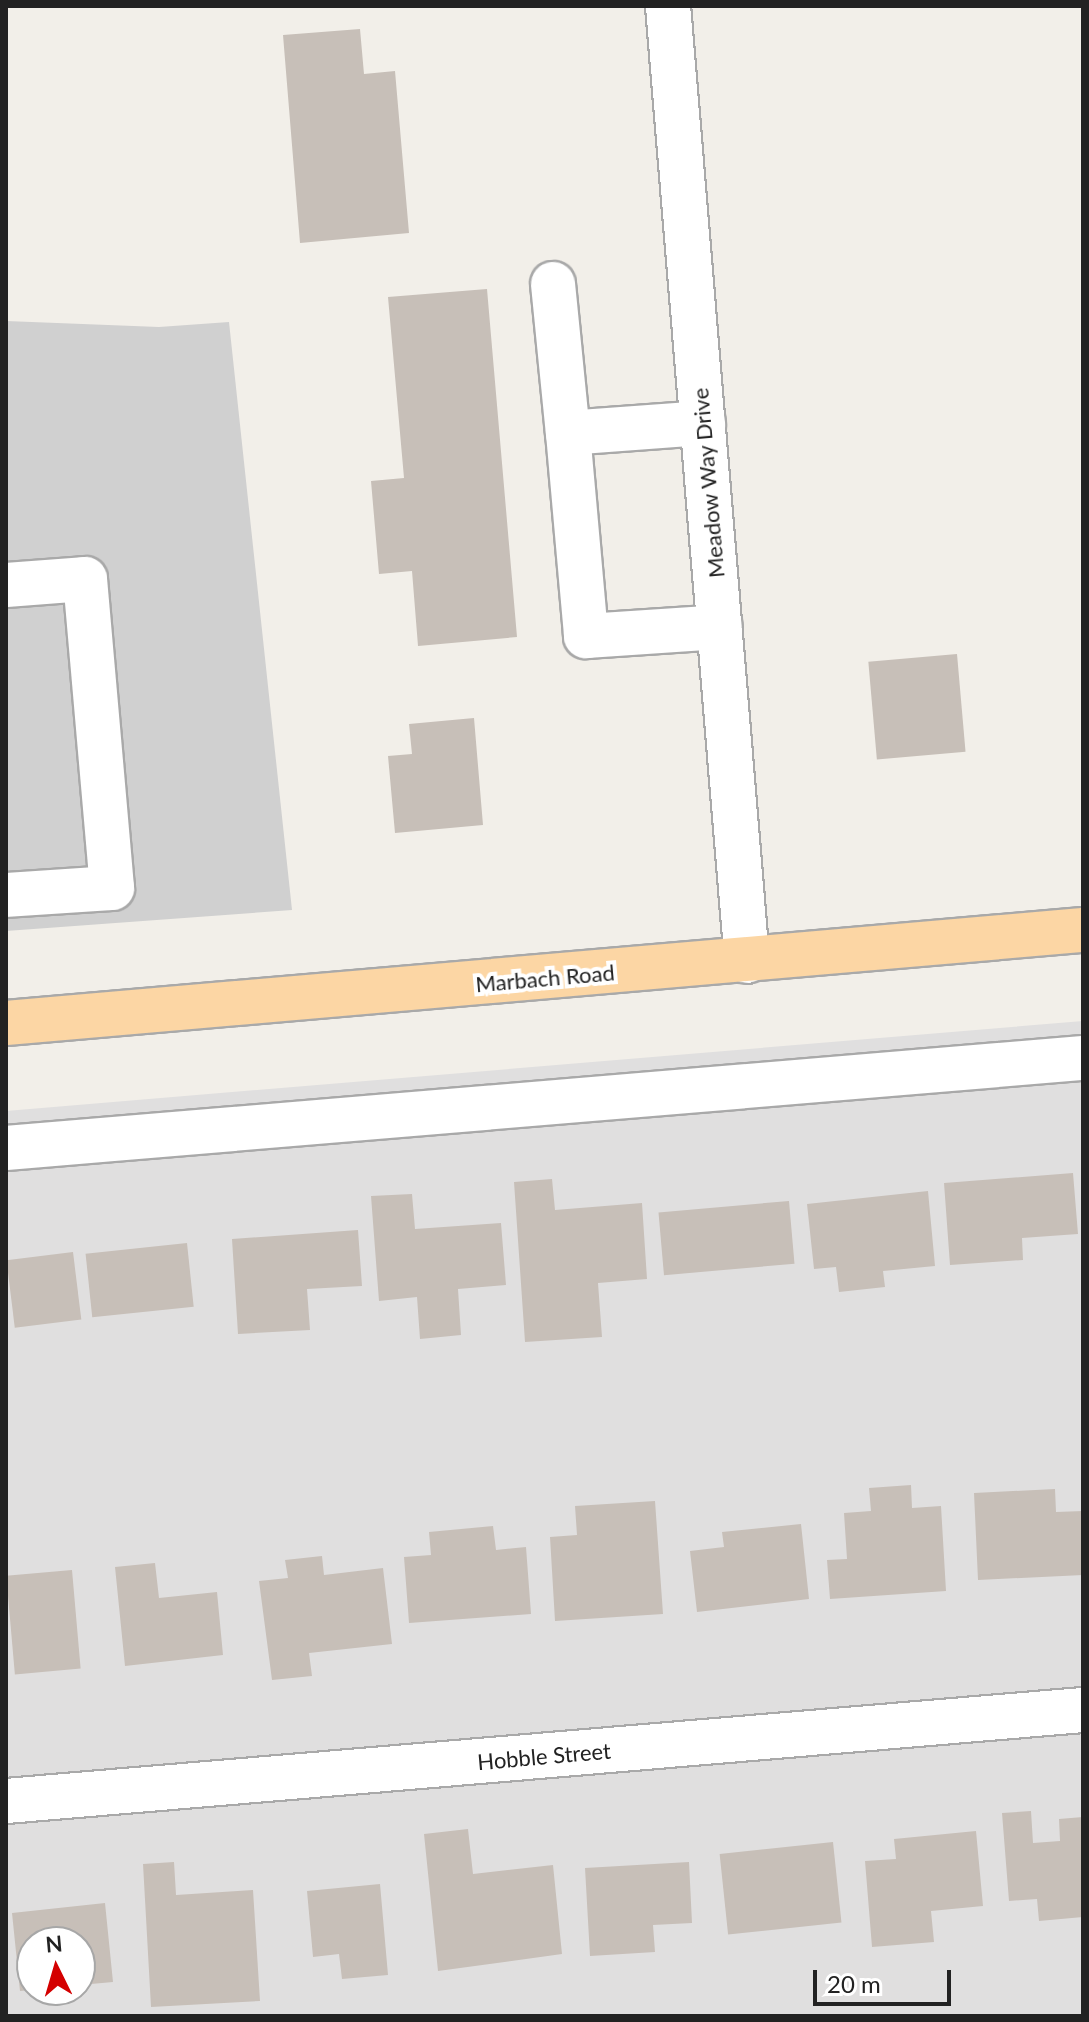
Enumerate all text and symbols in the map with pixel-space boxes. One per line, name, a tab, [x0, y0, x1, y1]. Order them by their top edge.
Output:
street label: Meadow Way Drive	[686, 386, 730, 580]
street label: Marbach Road	[474, 959, 616, 997]
street label: Hobble Street	[476, 1737, 612, 1775]
north arrow	[16, 1926, 96, 2006]
text: N	[44, 1929, 64, 1958]
scale bar	[817, 1954, 955, 2004]
text: 20 m	[827, 1969, 881, 1998]

